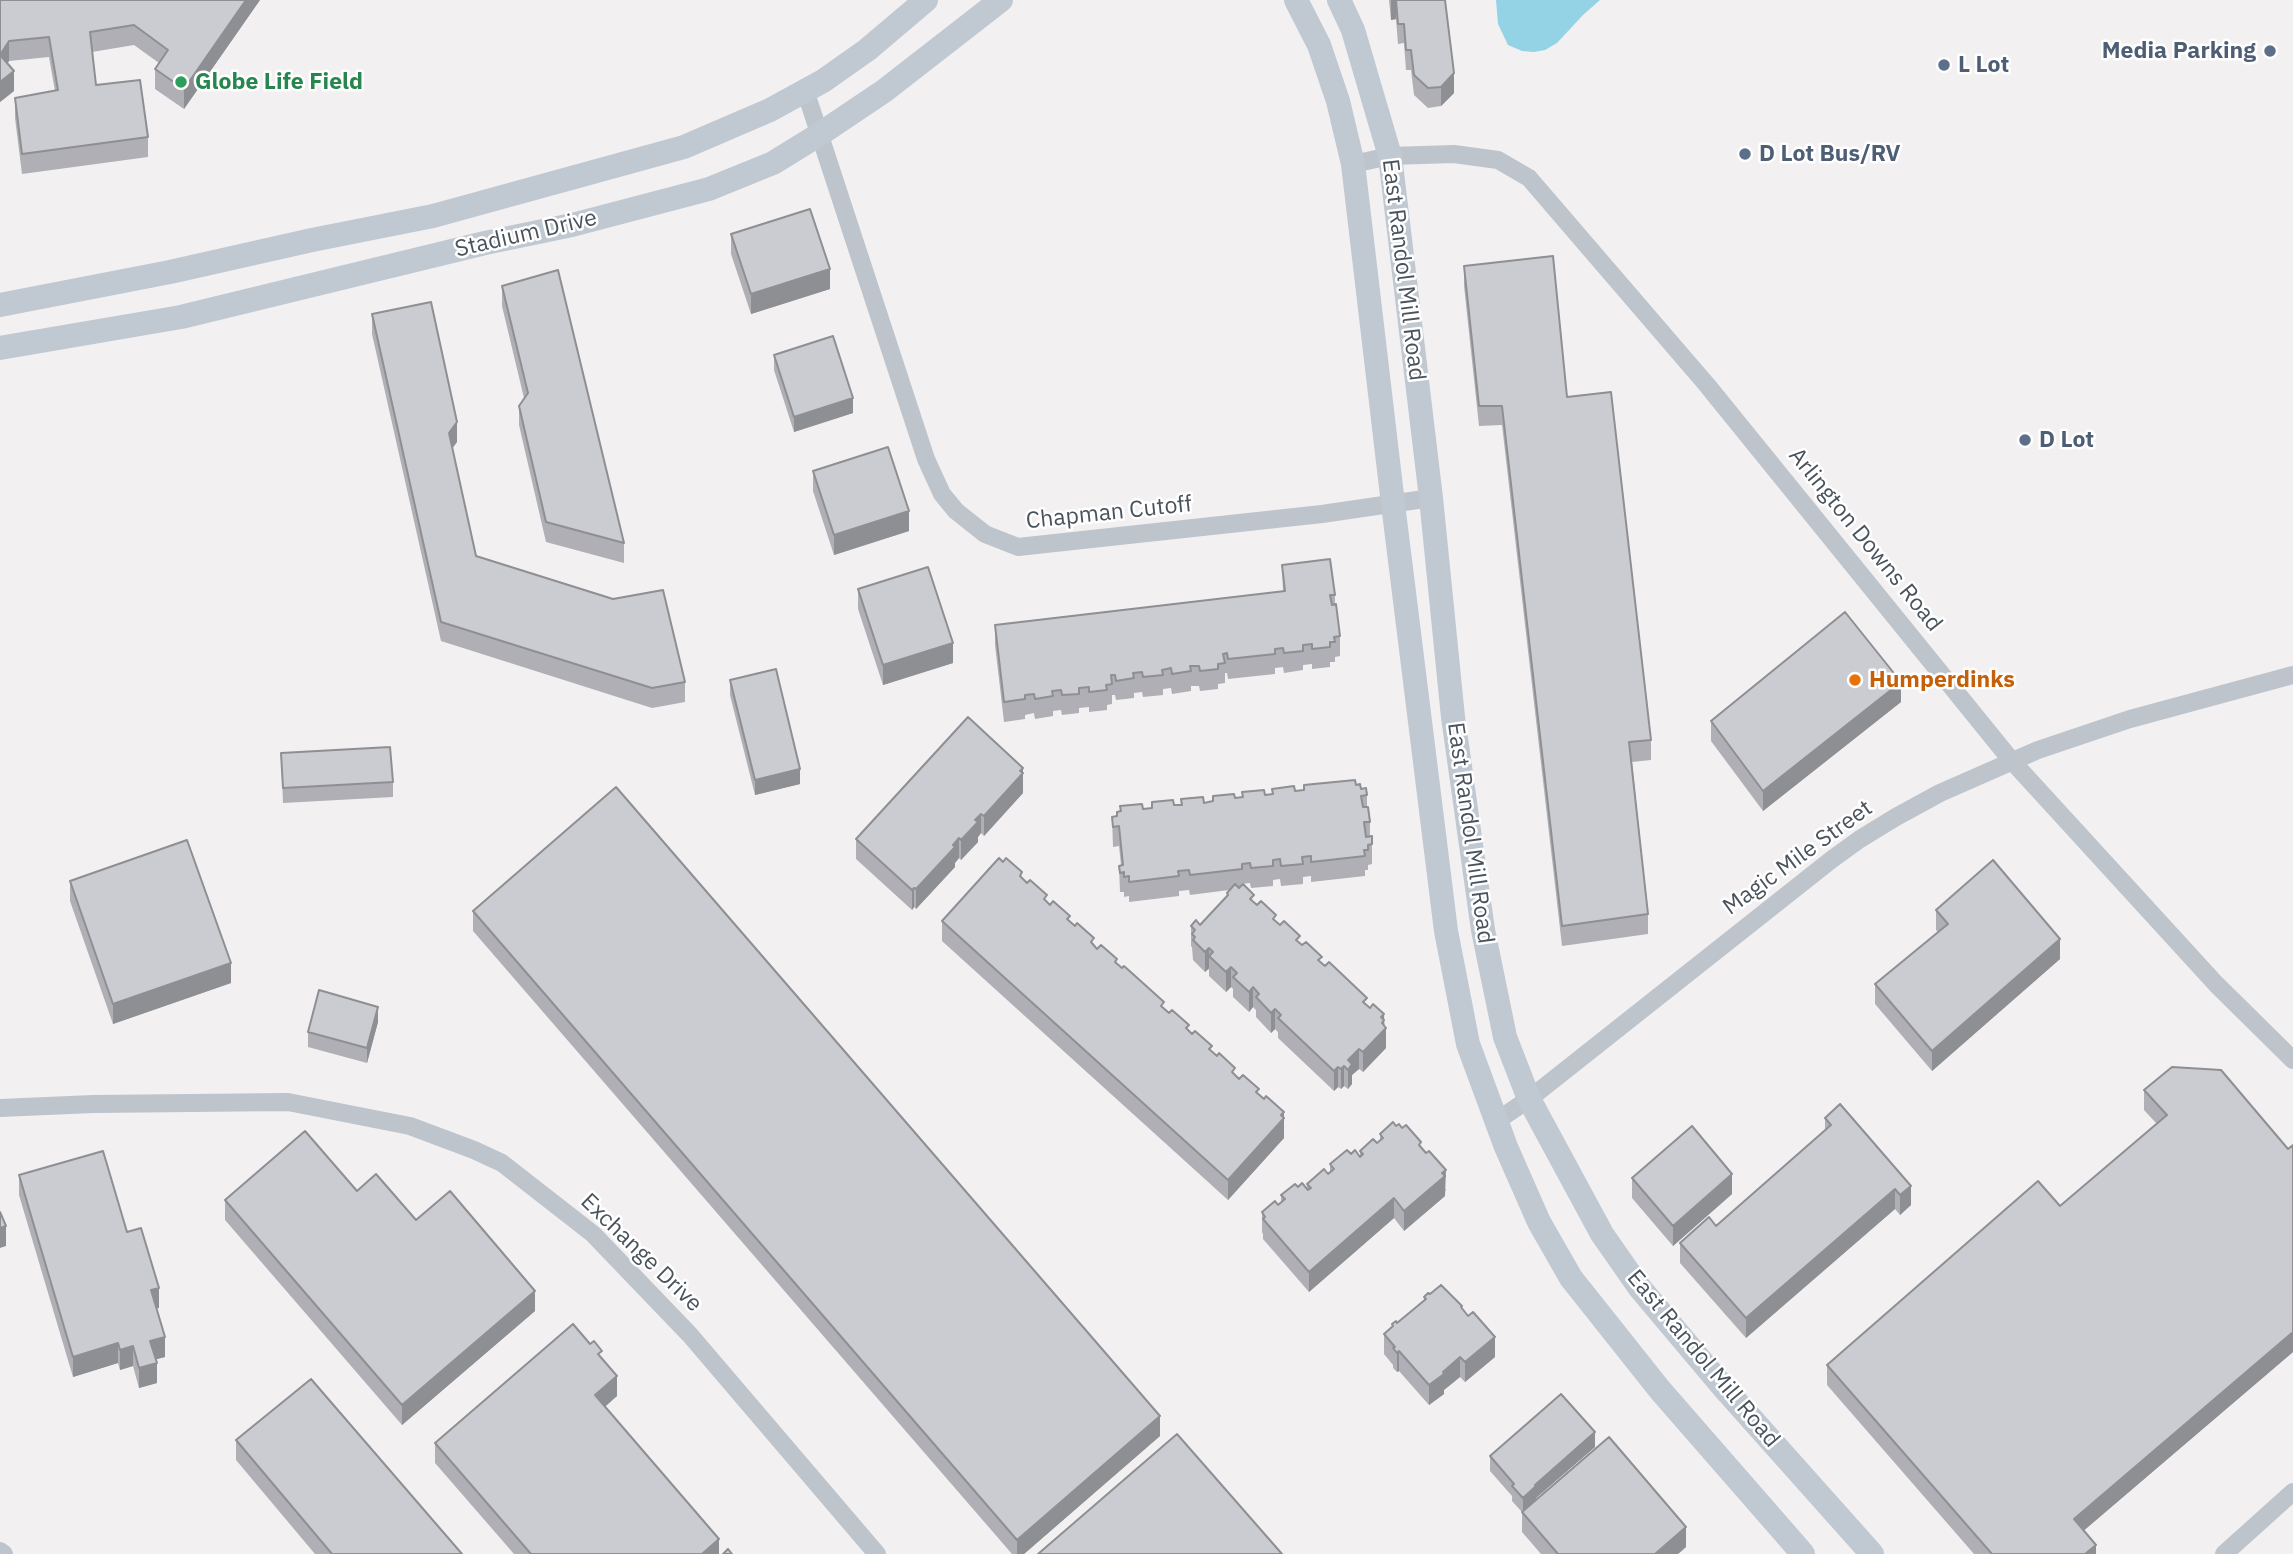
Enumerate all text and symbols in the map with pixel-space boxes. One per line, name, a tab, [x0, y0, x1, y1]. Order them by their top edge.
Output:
place label: Media Parking	[2102, 37, 2256, 65]
marker: Media Parking	[2262, 43, 2278, 59]
place label: L Lot	[1958, 51, 2009, 79]
marker: L Lot	[1936, 57, 1952, 73]
place label: Globe Life Field	[195, 68, 363, 96]
marker: Globe Life Field	[173, 74, 189, 90]
place label: D Lot Bus/RV	[1759, 140, 1900, 168]
marker: D Lot Bus/RV	[1737, 146, 1753, 162]
street label: East Randol Mill Road	[1376, 158, 1430, 382]
street label: Stadium Drive	[452, 204, 600, 264]
place label: D Lot	[2039, 426, 2094, 454]
marker: D Lot	[2017, 432, 2033, 448]
street label: Arlington Downs Road	[1782, 443, 1948, 637]
street label: Chapman Cutoff	[1025, 491, 1193, 535]
place label: Humperdinks	[1869, 666, 2015, 694]
marker: Humperdinks	[1847, 672, 1863, 688]
street label: East Randol Mill Road	[1441, 721, 1499, 945]
street label: Magic Mile Street	[1718, 795, 1878, 921]
street label: Exchange Drive	[575, 1188, 707, 1318]
street label: East Randol Mill Road	[1621, 1265, 1785, 1453]

